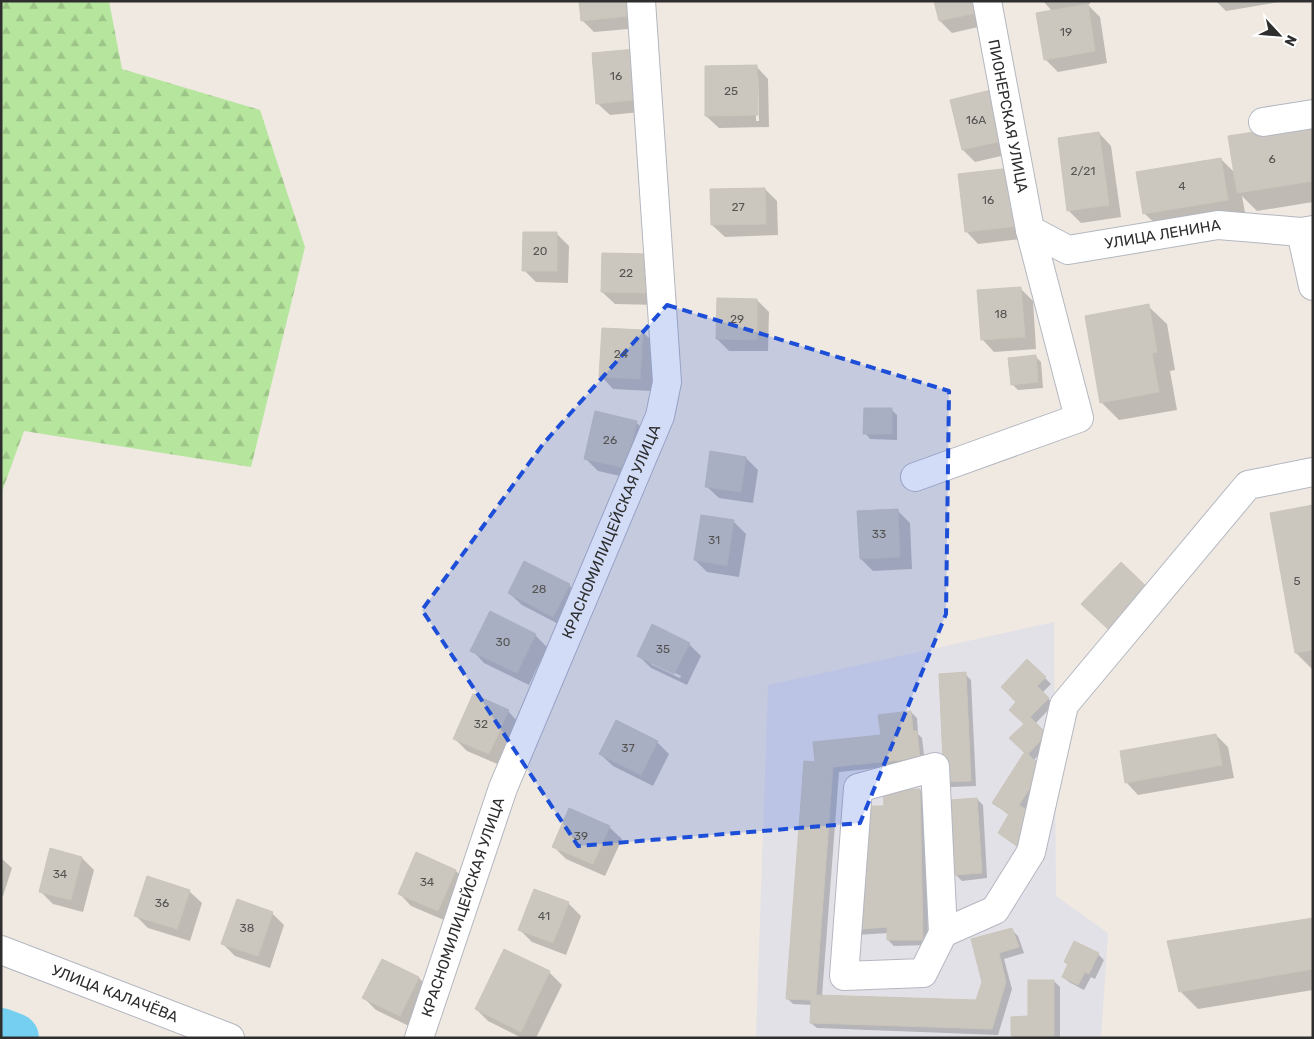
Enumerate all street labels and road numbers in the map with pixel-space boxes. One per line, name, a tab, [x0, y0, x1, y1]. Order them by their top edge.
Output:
street label: ПИОНЕРСКАЯ УЛИЦА	[984, 38, 1032, 194]
street label: УЛИЦА ЛЕНИНА	[1103, 216, 1222, 253]
street label: КРАСНОМИЛИЦЕЙСКАЯ УЛИЦА	[558, 422, 664, 641]
street label: КРАСНОМИЛИЦЕЙСКАЯ УЛИЦА	[418, 795, 508, 1019]
street label: УЛИЦА КАЛАЧЁВА	[49, 961, 181, 1026]

